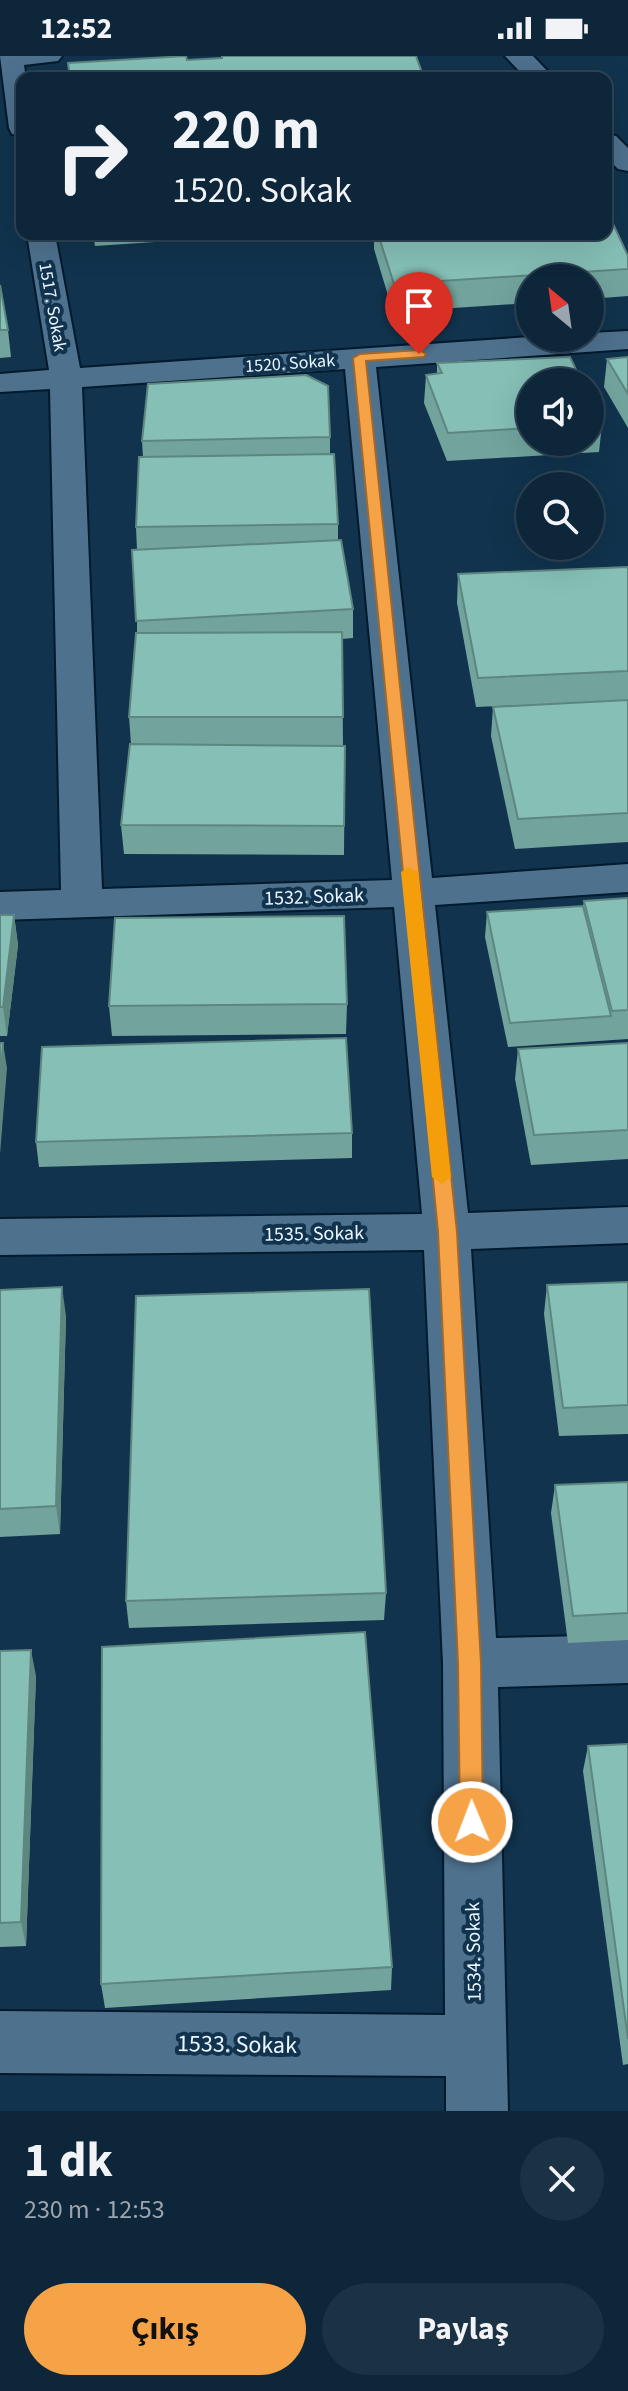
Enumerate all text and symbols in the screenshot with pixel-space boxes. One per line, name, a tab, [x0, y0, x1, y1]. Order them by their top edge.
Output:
text: 12:52	[40, 7, 112, 50]
text: 220 m	[172, 91, 320, 170]
icon: right	[40, 104, 144, 208]
text: 1520. Sokak	[172, 165, 352, 216]
street label: 1517. Sokak	[32, 261, 73, 354]
north arrow	[516, 264, 604, 352]
map controls	[516, 264, 604, 560]
pin	[385, 272, 453, 354]
icon: arrive	[397, 284, 441, 328]
street label: 1520. Sokak	[244, 348, 336, 379]
button: sound	[516, 368, 604, 456]
button: search	[516, 472, 604, 560]
street label: 1532. Sokak	[264, 881, 365, 913]
street label: 1535. Sokak	[264, 1219, 364, 1249]
position arrow	[430, 1780, 514, 1864]
street label: 1534. Sokak	[459, 1902, 489, 2002]
street label: 1533. Sokak	[177, 2026, 297, 2063]
text: 1 dk	[24, 2127, 113, 2195]
button: close	[520, 2137, 604, 2221]
text: 230 m · 12:53	[24, 2191, 165, 2228]
button: Çıkış	[24, 2283, 306, 2375]
button: Paylaş	[322, 2283, 604, 2375]

